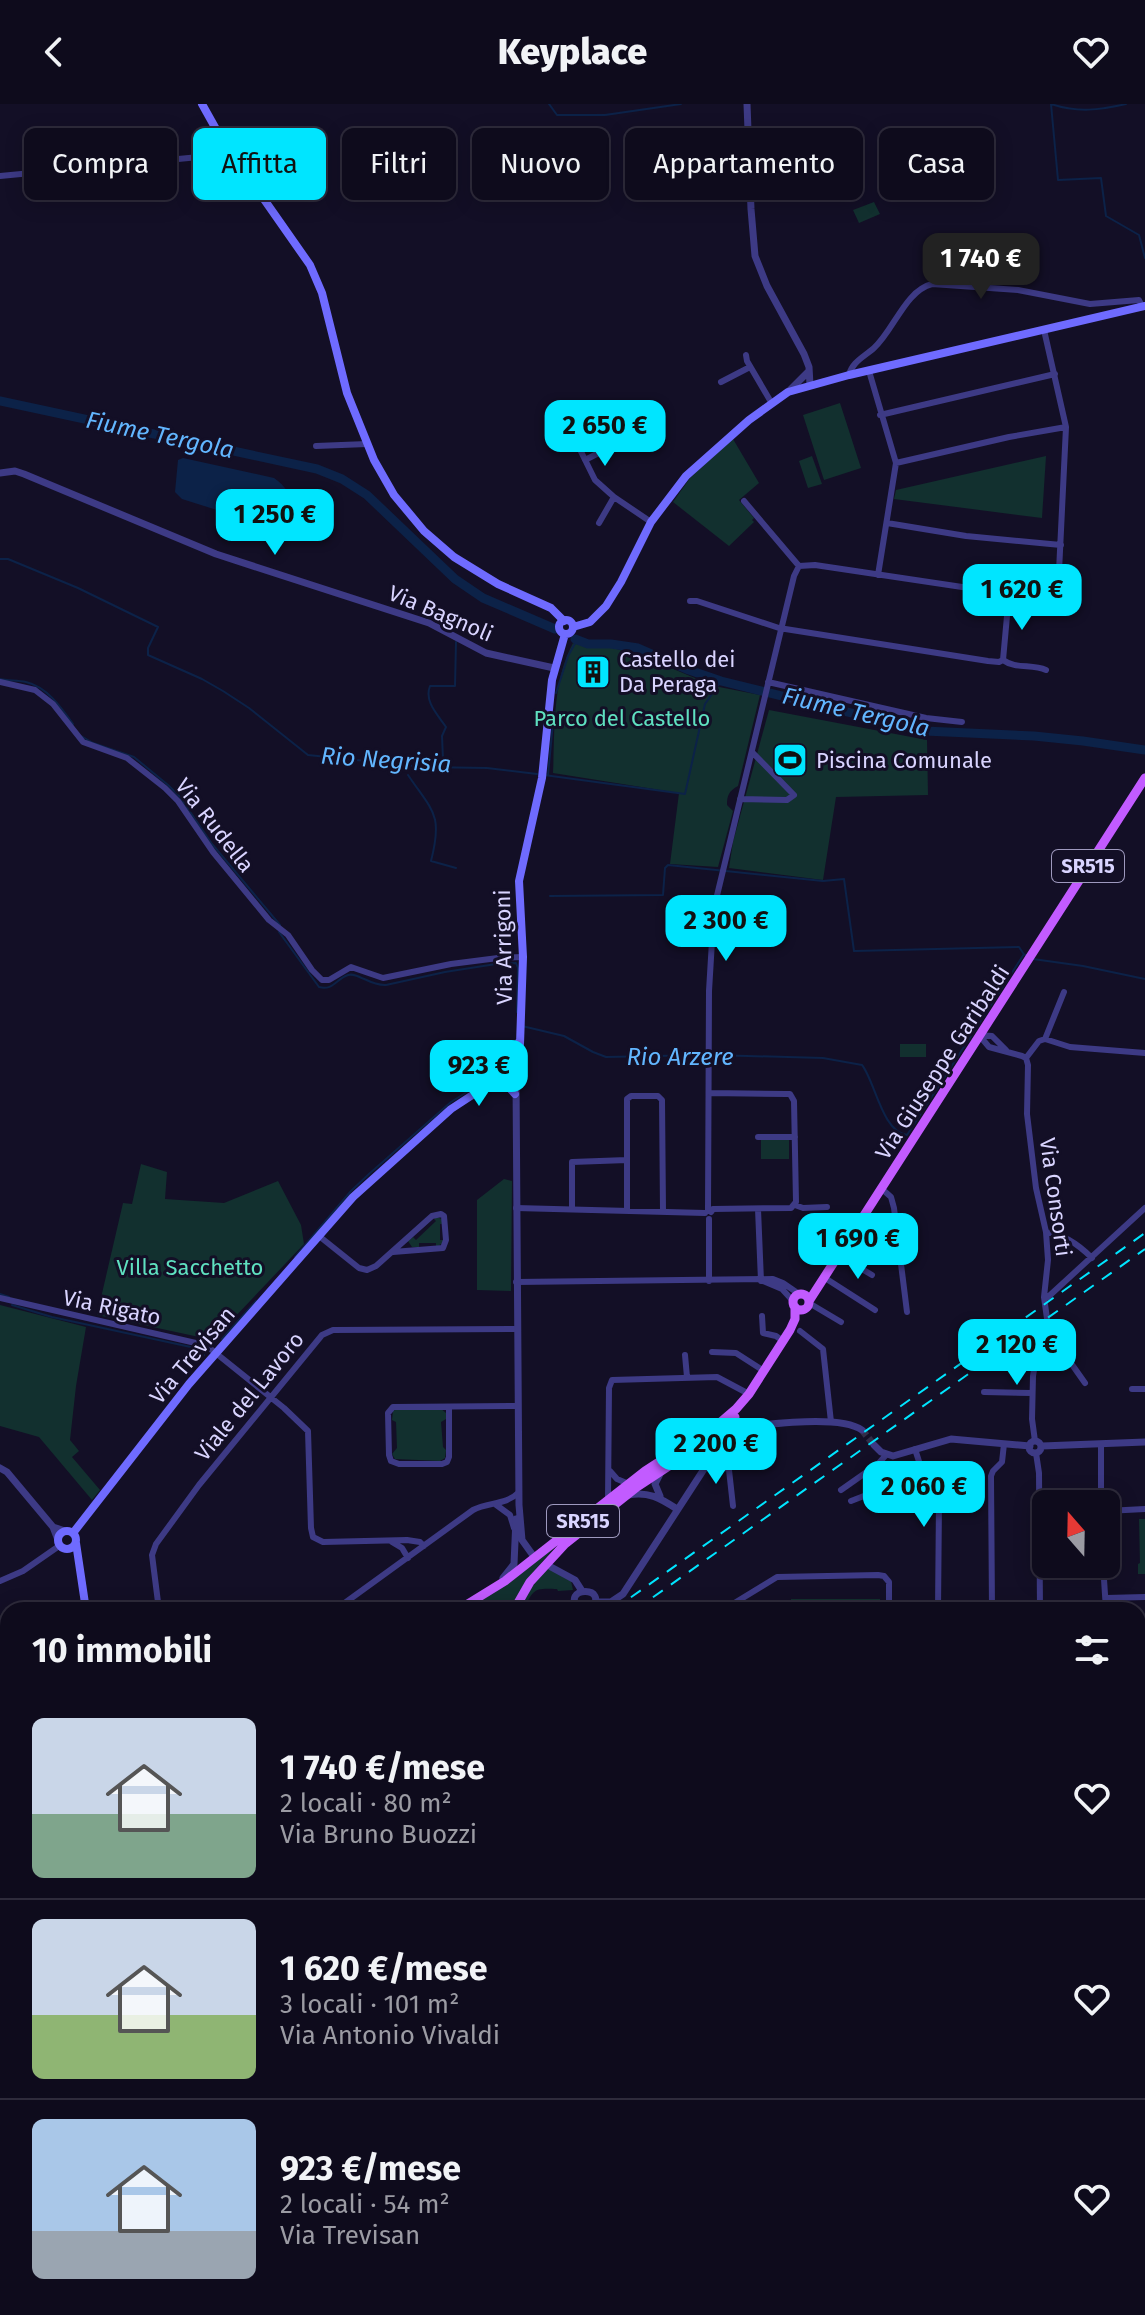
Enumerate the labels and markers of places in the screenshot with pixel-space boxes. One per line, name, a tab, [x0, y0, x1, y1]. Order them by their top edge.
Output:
pin: 1 740 €	[907, 233, 1055, 301]
pin: 2 650 €	[531, 400, 679, 468]
pin: 1 250 €	[201, 489, 349, 557]
pin: 1 620 €	[948, 564, 1096, 632]
place label: Castello dei Da Peraga	[619, 646, 736, 698]
building icon: Castello dei Da Peraga	[574, 653, 612, 691]
sports icon: Piscina Comunale	[771, 741, 809, 779]
place label: Piscina Comunale	[816, 747, 992, 774]
pin: 2 300 €	[652, 895, 800, 963]
pin: 923 €	[423, 1040, 535, 1108]
pin: 1 690 €	[784, 1213, 932, 1281]
pin: 2 120 €	[943, 1319, 1091, 1387]
pin: 2 200 €	[642, 1418, 790, 1486]
pin: 2 060 €	[850, 1461, 998, 1529]

